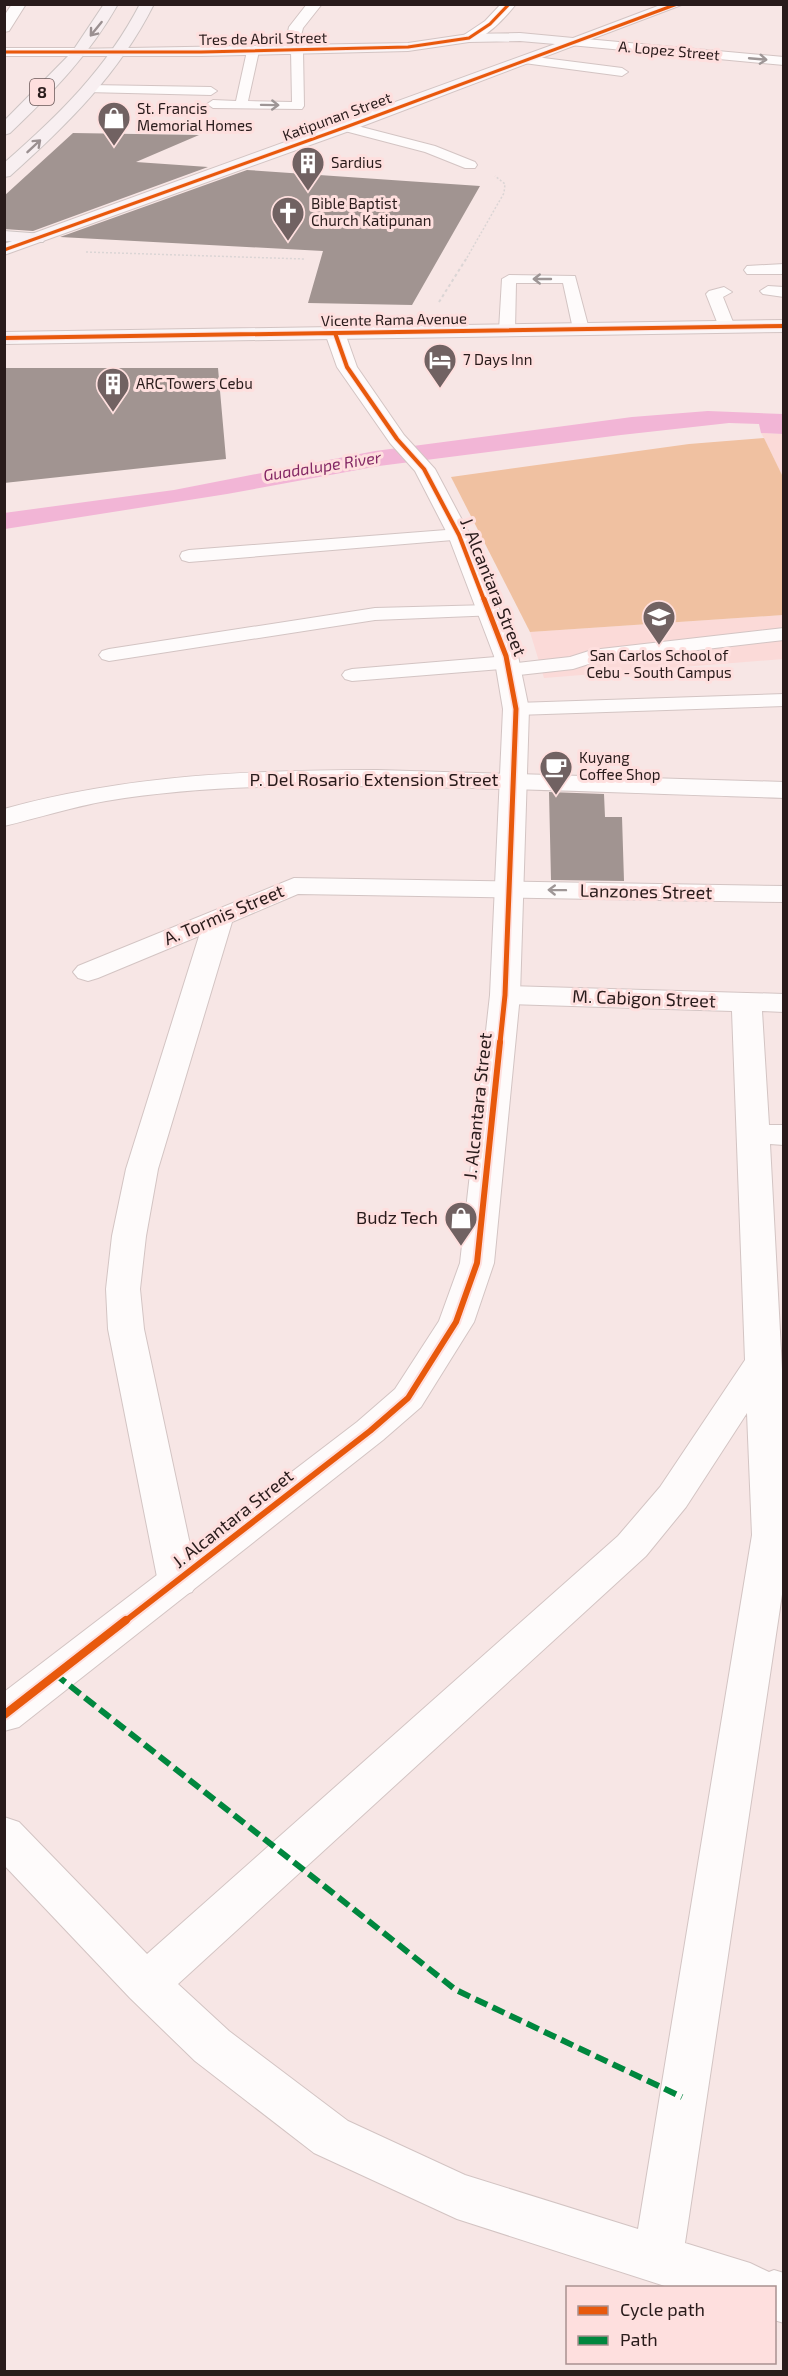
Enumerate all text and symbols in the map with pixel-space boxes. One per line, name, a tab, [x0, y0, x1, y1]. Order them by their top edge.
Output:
one-way arrow	[89, 21, 102, 37]
street label: Tres de Abril Street	[199, 28, 328, 48]
street label: A. Lopez Street	[618, 37, 721, 63]
one-way arrow	[748, 54, 768, 65]
road number: 8	[30, 79, 54, 105]
street label: Katipunan Street	[280, 88, 394, 144]
place label: St. Francis Memorial Homes	[137, 99, 253, 134]
one-way arrow	[259, 99, 279, 111]
shop icon: St. Francis Memorial Homes	[96, 100, 132, 147]
one-way arrow	[26, 139, 41, 153]
building icon: Sardius	[290, 145, 326, 192]
place label: Sardius	[331, 153, 382, 171]
place label: Bible Baptist Church Katipunan	[311, 194, 431, 229]
church icon: Bible Baptist Church Katipunan	[270, 195, 306, 242]
one-way arrow	[532, 273, 552, 285]
street label: Vicente Rama Avenue	[321, 309, 467, 329]
hotel icon: 7 Days Inn	[422, 342, 458, 389]
place label: 7 Days Inn	[463, 350, 532, 368]
building icon: ARC Towers Cebu	[95, 366, 131, 413]
place label: ARC Towers Cebu	[136, 374, 253, 392]
water label: Guadalupe River	[262, 447, 383, 484]
street label: J. Alcantara Street	[456, 514, 532, 659]
school or university icon: San Carlos School of Cebu - South Campus	[641, 599, 677, 646]
place label: San Carlos School of Cebu - South Campus	[586, 646, 732, 681]
place label: Kuyang Coffee Shop	[579, 748, 660, 783]
cafe icon: Kuyang Coffee Shop	[538, 749, 574, 796]
street label: P. Del Rosario Extension Street	[250, 768, 499, 790]
street label: A. Tormis Street	[160, 879, 287, 949]
street label: Lanzones Street	[580, 879, 712, 903]
one-way arrow	[548, 884, 568, 896]
street label: M. Cabigon Street	[572, 985, 716, 1012]
street label: J. Alcantara Street	[458, 1031, 496, 1180]
shop icon: Budz Tech	[443, 1200, 479, 1247]
place label: Budz Tech	[356, 1206, 438, 1228]
street label: J. Alcantara Street	[168, 1464, 297, 1572]
legend	[566, 2286, 776, 2364]
text: Cycle path	[620, 2298, 705, 2320]
text: Path	[620, 2328, 658, 2350]

